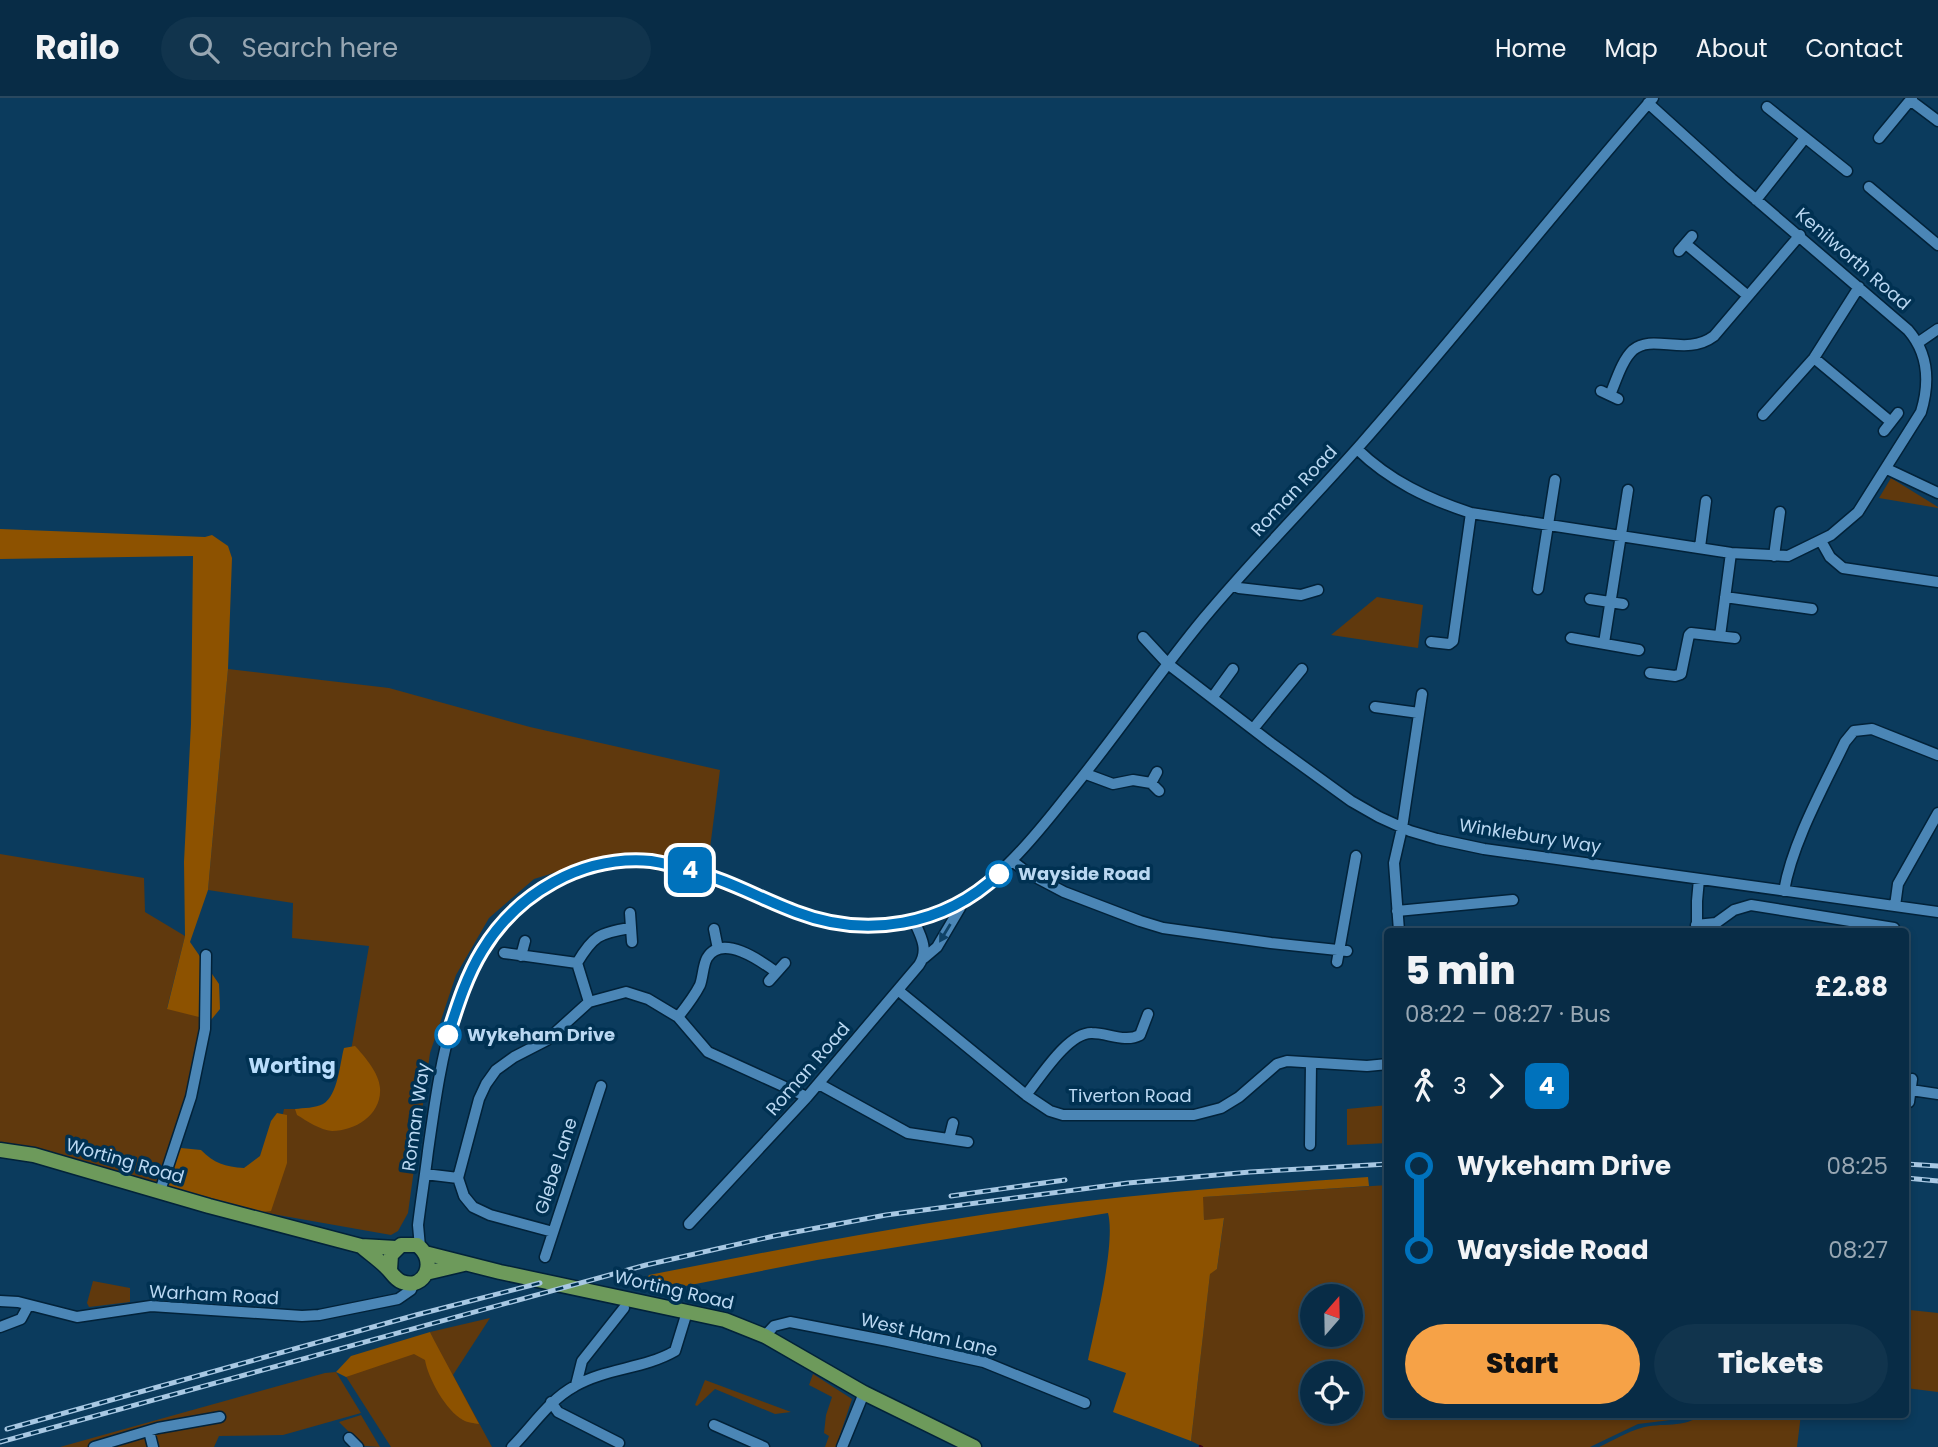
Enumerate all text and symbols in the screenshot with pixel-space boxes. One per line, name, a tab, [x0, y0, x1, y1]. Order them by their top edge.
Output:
search box	[161, 17, 651, 80]
text: Railo	[35, 24, 119, 71]
icon: search	[185, 29, 223, 67]
text: Search here	[241, 30, 398, 66]
text: Home	[1495, 32, 1567, 65]
text: Map	[1605, 32, 1658, 65]
text: About	[1696, 32, 1767, 65]
text: Contact	[1805, 32, 1903, 65]
street label: Kenilworth Road	[1790, 202, 1916, 316]
street label: Roman Road	[1245, 440, 1342, 542]
street label: Winklebury Way	[1457, 812, 1603, 859]
line badge: 4	[667, 847, 713, 893]
text: 4	[682, 853, 698, 886]
marker: Wayside Road	[986, 861, 1012, 887]
place label: Wayside Road	[1018, 861, 1151, 886]
one-way arrow	[939, 923, 951, 942]
text: 5 min	[1405, 944, 1515, 997]
text: £2.88	[1815, 969, 1888, 1005]
text: 08:22 – 08:27 · Bus	[1405, 998, 1611, 1030]
street label: Roman Road	[760, 1017, 855, 1121]
marker: Wykeham Drive	[435, 1022, 461, 1048]
place label: Wykeham Drive	[467, 1022, 615, 1047]
district label: Worting	[248, 1051, 336, 1080]
street label: Roman Way	[396, 1061, 435, 1173]
icon: walk	[1405, 1067, 1443, 1105]
icon: forward	[1477, 1067, 1515, 1105]
text: 4	[1539, 1069, 1555, 1102]
text: 3	[1453, 1070, 1467, 1102]
street label: Tiverton Road	[1068, 1083, 1192, 1108]
street label: Glebe Lane	[528, 1114, 583, 1217]
street label: Worting Road	[63, 1132, 187, 1189]
text: Wykeham Drive	[1457, 1148, 1671, 1184]
text: 08:25	[1826, 1150, 1888, 1182]
text: Wayside Road	[1457, 1232, 1649, 1268]
text: 08:27	[1828, 1234, 1888, 1266]
street label: Worting Road	[612, 1264, 736, 1315]
street label: Warham Road	[148, 1279, 280, 1310]
north arrow	[1300, 1284, 1363, 1348]
map controls	[1300, 1284, 1363, 1424]
street label: West Ham Lane	[858, 1307, 1000, 1362]
button: Start	[1405, 1324, 1640, 1404]
button: Tickets	[1654, 1324, 1888, 1404]
button: locate	[1300, 1361, 1363, 1424]

